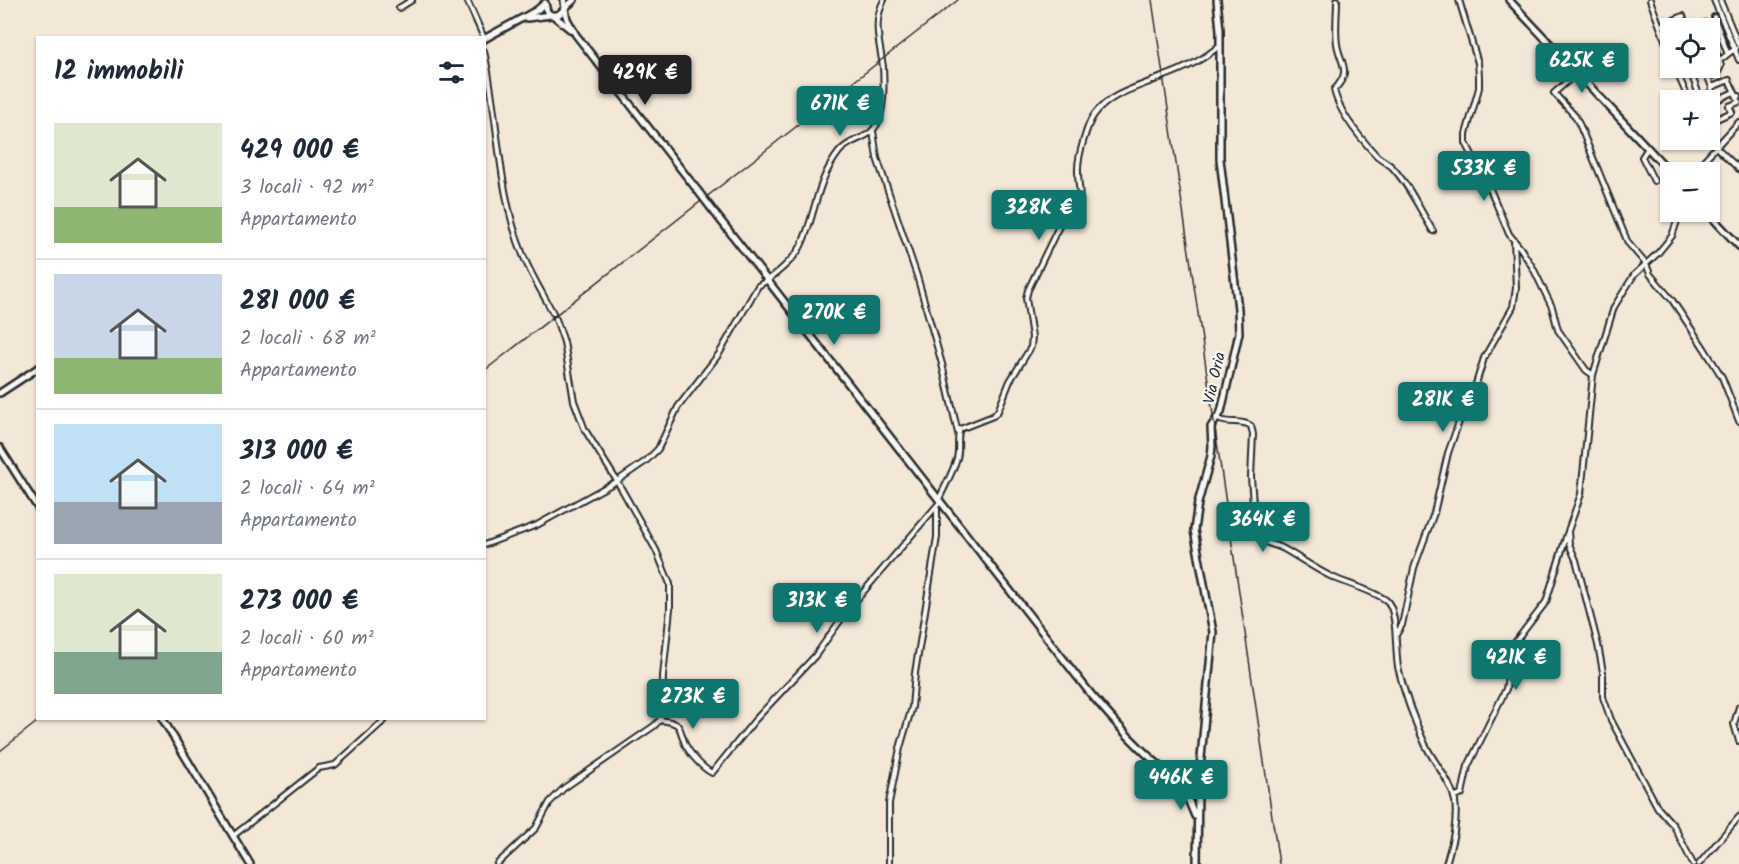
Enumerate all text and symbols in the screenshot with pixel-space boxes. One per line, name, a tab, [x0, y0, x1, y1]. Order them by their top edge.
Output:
map controls	[1660, 18, 1720, 222]
button: locate	[1660, 18, 1720, 78]
pin: 625K €	[1533, 43, 1631, 94]
text: 625K €	[1549, 46, 1615, 78]
text: 12 immobili	[54, 51, 183, 93]
pin: 429K €	[596, 55, 694, 106]
icon: filters	[435, 56, 468, 89]
text: 429K €	[612, 58, 678, 90]
pin: 671K €	[791, 86, 889, 137]
text: 671K €	[811, 89, 869, 121]
button: +	[1660, 90, 1720, 150]
text: 429 000 €	[240, 130, 359, 172]
icon: home	[102, 147, 174, 219]
pin: 533K €	[1435, 151, 1533, 202]
text: 533K €	[1452, 154, 1516, 186]
button: −	[1660, 162, 1720, 222]
text: 3 locali · 92 m²	[240, 172, 374, 204]
pin: 328K €	[990, 190, 1088, 241]
text: 328K €	[1006, 193, 1072, 225]
text: Appartamento	[240, 204, 357, 236]
text: 281 000 €	[240, 281, 355, 323]
pin: 270K €	[785, 295, 883, 346]
icon: home	[102, 298, 174, 370]
text: 270K €	[802, 298, 866, 330]
text: 2 locali · 68 m²	[240, 323, 376, 355]
street label: Via Oria	[1197, 350, 1233, 406]
text: Appartamento	[240, 355, 357, 387]
pin: 281K €	[1394, 382, 1492, 433]
text: 281K €	[1412, 385, 1474, 417]
text: 313 000 €	[240, 431, 353, 473]
icon: home	[102, 448, 174, 520]
text: 2 locali · 64 m²	[240, 473, 375, 505]
pin: 364K €	[1214, 502, 1312, 553]
text: Appartamento	[240, 505, 357, 537]
text: 364K €	[1230, 505, 1296, 537]
text: 273 000 €	[240, 581, 358, 623]
pin: 313K €	[768, 583, 866, 634]
text: 313K €	[787, 586, 847, 618]
icon: home	[102, 598, 174, 670]
text: 2 locali · 60 m²	[240, 623, 374, 655]
pin: 421K €	[1467, 640, 1565, 691]
text: 421K €	[1485, 643, 1547, 675]
text: Appartamento	[240, 655, 357, 687]
pin: 273K €	[644, 679, 742, 730]
text: 273K €	[661, 682, 725, 714]
pin: 446K €	[1132, 760, 1230, 811]
text: 446K €	[1148, 763, 1214, 795]

